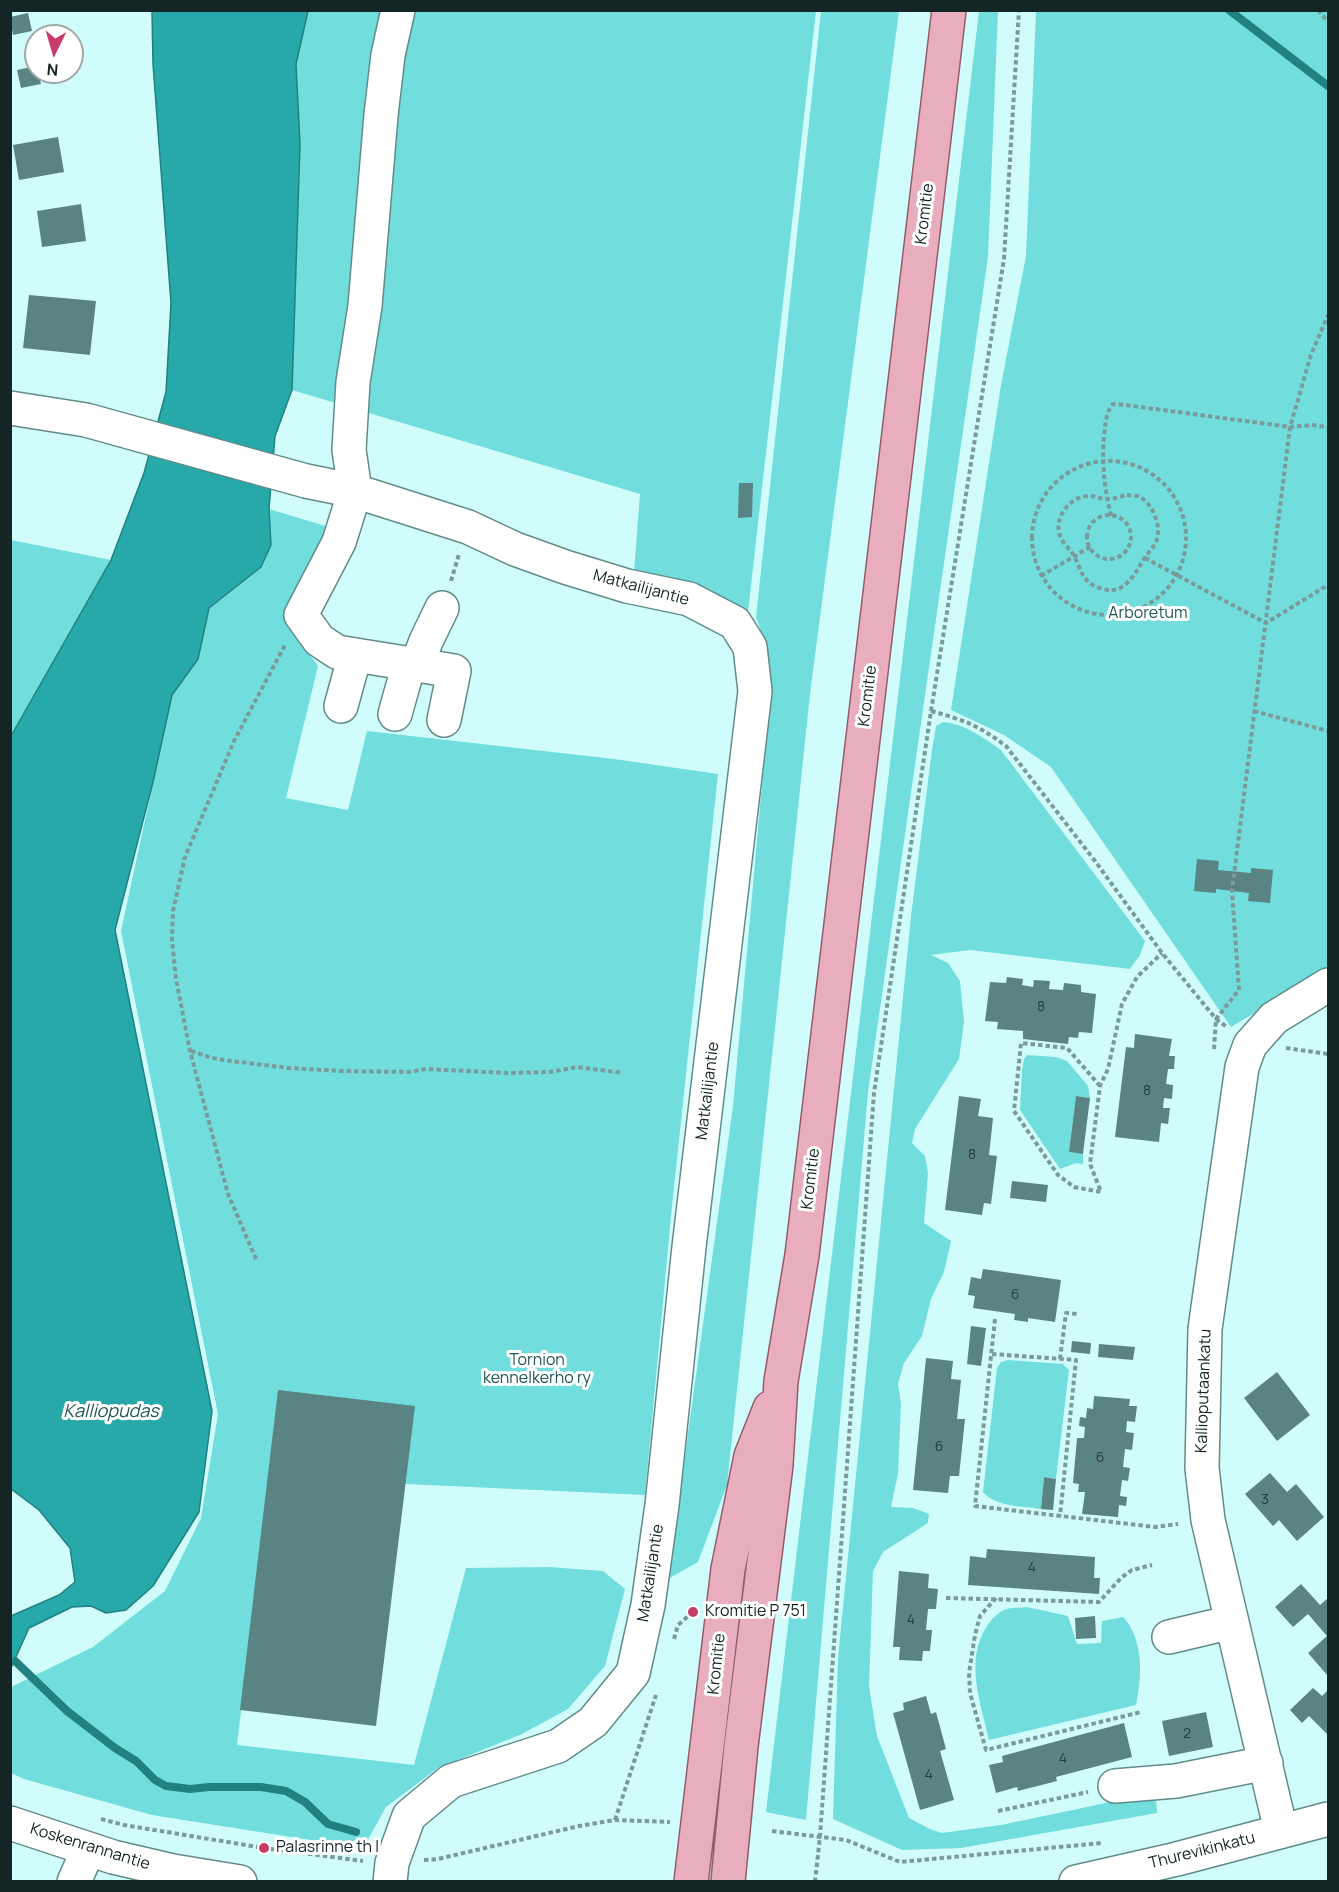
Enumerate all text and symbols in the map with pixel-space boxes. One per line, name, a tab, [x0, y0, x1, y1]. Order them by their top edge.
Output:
north arrow	[24, 24, 84, 84]
text: N	[46, 58, 59, 81]
street label: Kromitie	[912, 182, 938, 246]
street label: Matkailijantie	[591, 566, 691, 610]
park label: Arboretum	[1108, 604, 1188, 624]
street label: Kromitie	[855, 664, 881, 728]
house number: 8	[1037, 999, 1045, 1015]
street label: Matkailijantie	[692, 1041, 724, 1141]
house number: 8	[1143, 1083, 1151, 1099]
street label: Kromitie	[798, 1147, 824, 1211]
house number: 8	[968, 1147, 976, 1163]
house number: 6	[1011, 1287, 1019, 1303]
street label: Kallioputaankatu	[1192, 1328, 1216, 1454]
park label: Tornion kennelkerho ry	[483, 1351, 591, 1389]
water label: Kalliopudas	[63, 1401, 159, 1423]
house number: 6	[935, 1439, 943, 1455]
house number: 6	[1096, 1450, 1104, 1466]
house number: 3	[1261, 1492, 1269, 1508]
street label: Matkailijantie	[634, 1523, 668, 1623]
house number: 4	[1028, 1560, 1036, 1576]
place label: Kromitie P 751	[705, 1602, 806, 1622]
marker: Kromitie P 751	[686, 1605, 700, 1619]
house number: 4	[907, 1612, 915, 1628]
street label: Kromitie	[704, 1632, 730, 1696]
house number: 2	[1183, 1726, 1191, 1742]
house number: 4	[1059, 1751, 1067, 1767]
house number: 4	[925, 1767, 933, 1783]
street label: Koskenrannantie	[28, 1820, 152, 1874]
street label: Thurevikinkatu	[1147, 1829, 1257, 1873]
place label: Palasrinne th I	[276, 1838, 379, 1858]
marker: Palasrinne th I	[257, 1841, 271, 1855]

